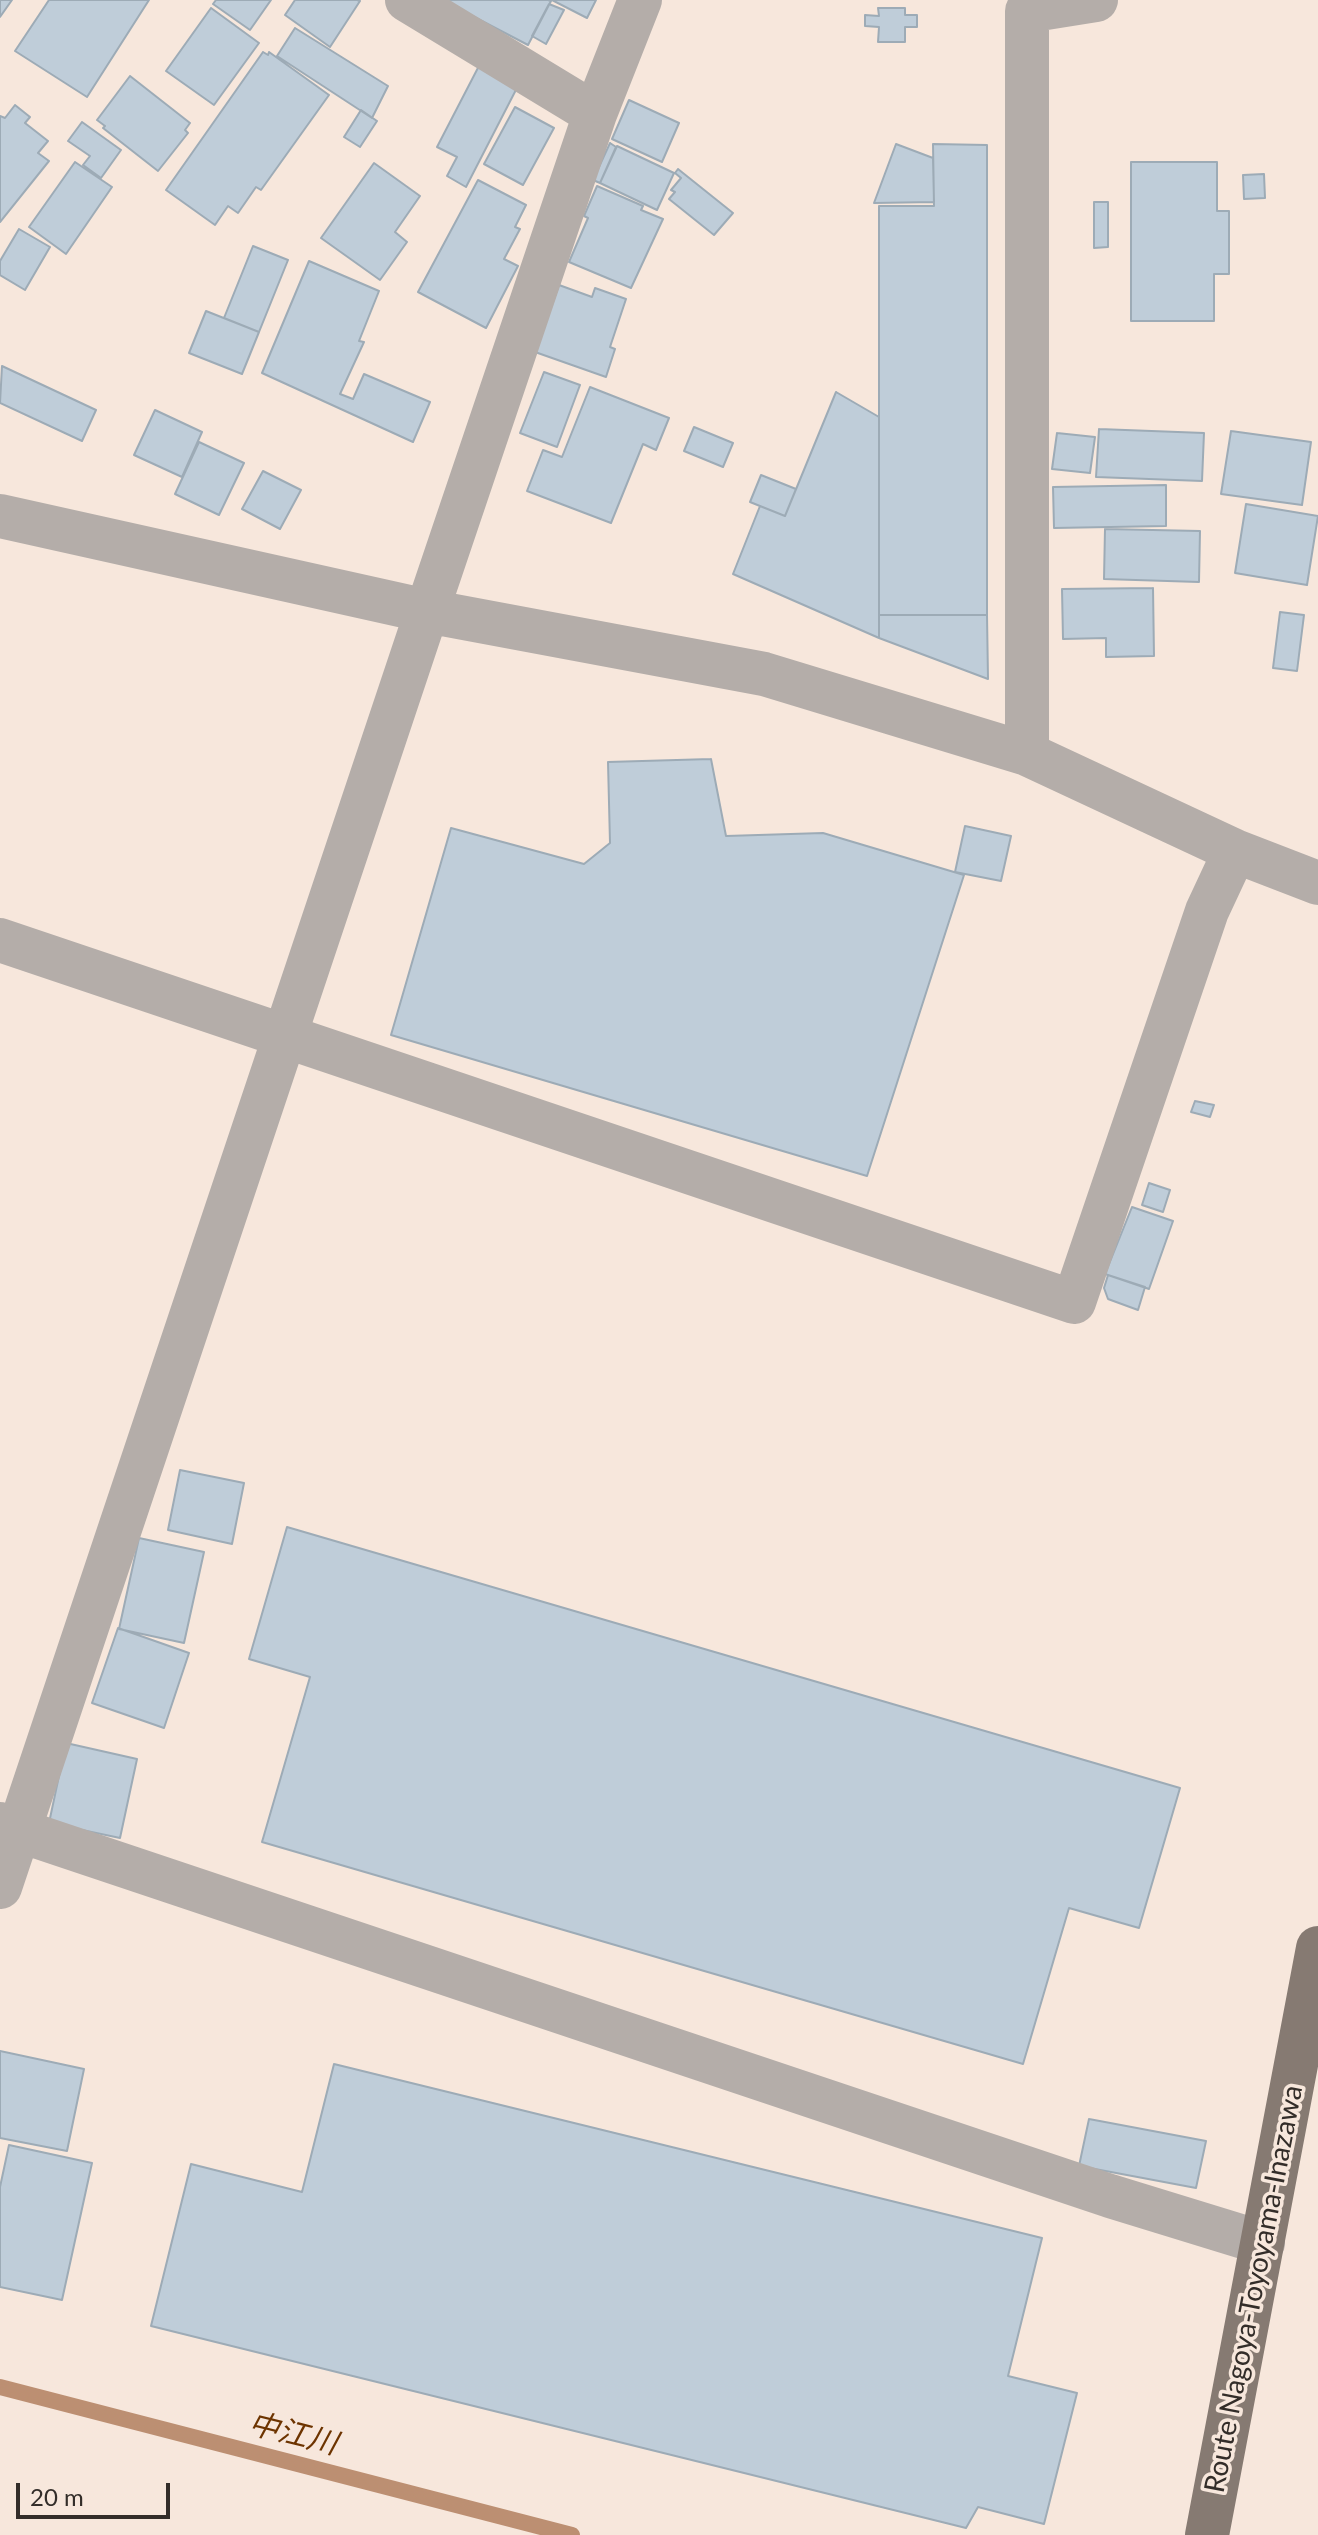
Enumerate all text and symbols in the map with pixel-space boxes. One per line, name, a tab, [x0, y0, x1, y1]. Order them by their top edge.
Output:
street label: Route Nagoya-Toyoyama-Inazawa	[1198, 2082, 1310, 2496]
water label: 中江川	[245, 2406, 341, 2462]
scale bar	[20, 2467, 174, 2517]
text: 20 m	[30, 2482, 84, 2511]

